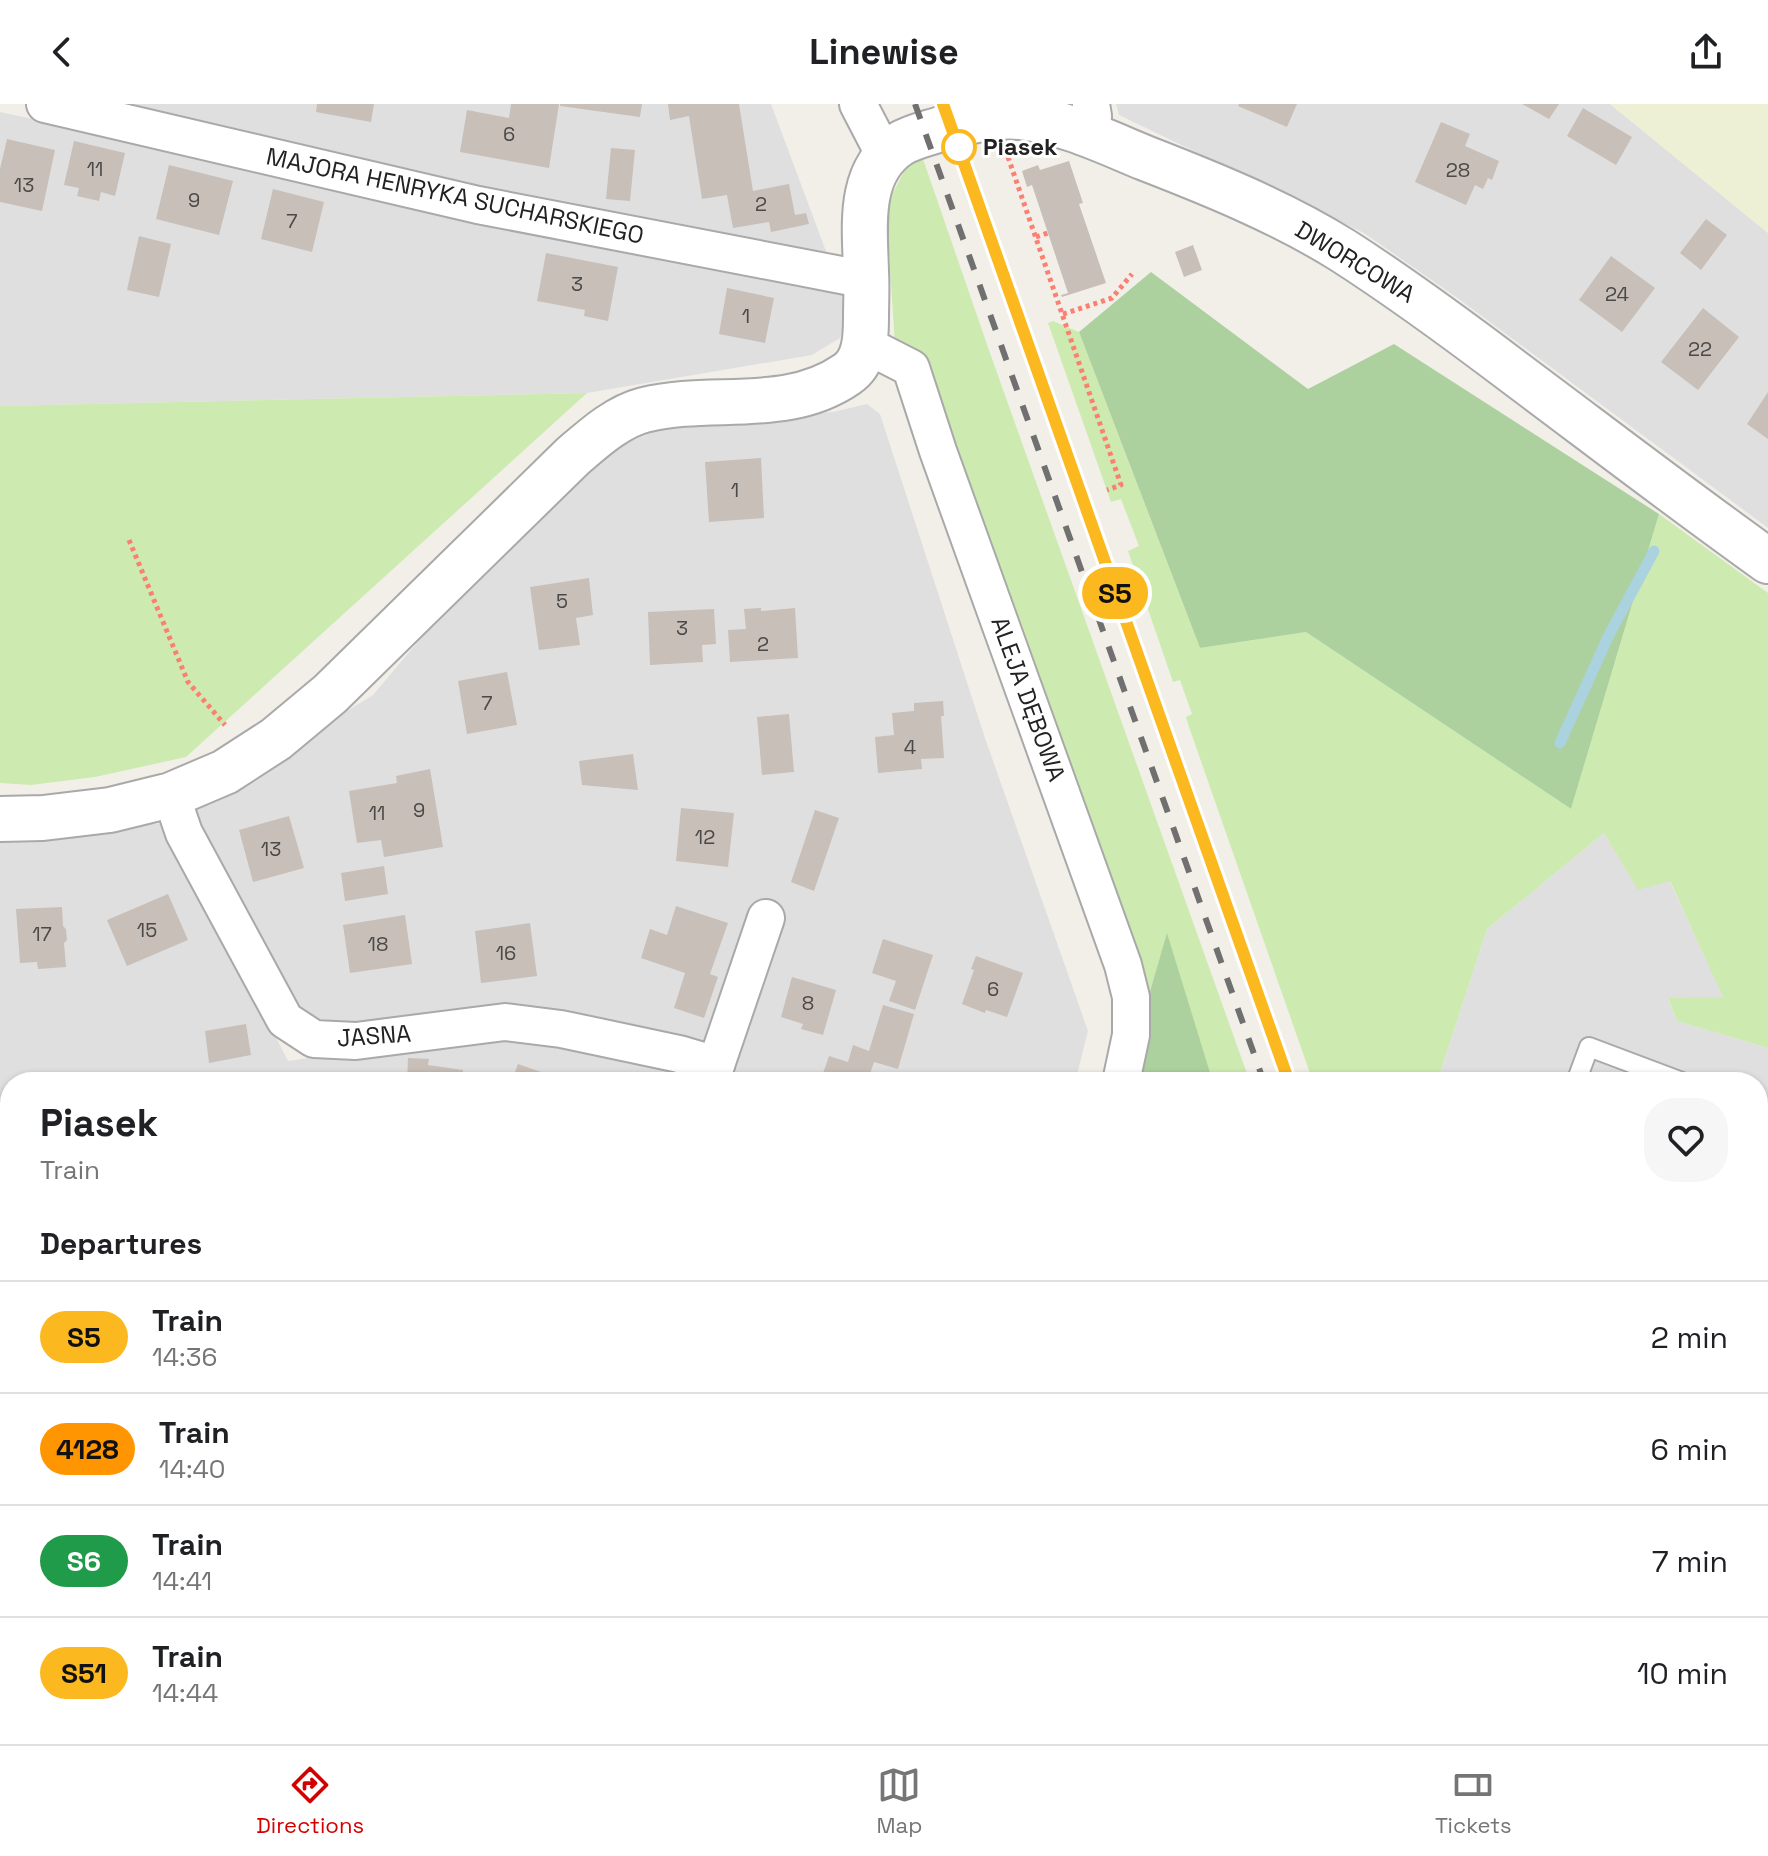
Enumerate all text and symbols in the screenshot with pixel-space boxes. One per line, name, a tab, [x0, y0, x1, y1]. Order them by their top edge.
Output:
text: Linewise	[809, 29, 959, 75]
icon: back	[40, 30, 84, 74]
icon: share	[1684, 30, 1728, 74]
house number: 6	[503, 121, 515, 147]
marker: Piasek	[942, 130, 976, 164]
place label: Piasek	[983, 131, 1058, 162]
street label: MAJORA HENRYKA SUCHARSKIEGO	[264, 140, 647, 251]
house number: 11	[87, 156, 103, 182]
house number: 28	[1446, 157, 1470, 183]
house number: 13	[14, 172, 34, 198]
house number: 9	[188, 187, 200, 213]
house number: 2	[755, 191, 767, 217]
house number: 7	[286, 208, 298, 234]
street label: DWORCOWA	[1290, 214, 1421, 310]
house number: 3	[571, 271, 583, 297]
house number: 24	[1605, 281, 1629, 307]
house number: 1	[742, 303, 750, 329]
house number: 22	[1688, 336, 1712, 362]
house number: 1	[731, 477, 739, 503]
line badge: S5	[1079, 567, 1151, 619]
text: S5	[1098, 575, 1132, 611]
house number: 5	[556, 588, 568, 614]
street label: ALEJA DĘBOWA	[984, 612, 1073, 785]
house number: 3	[676, 615, 688, 641]
house number: 2	[757, 631, 769, 657]
house number: 7	[481, 690, 493, 716]
house number: 4	[904, 734, 916, 760]
house number: 9	[413, 797, 425, 823]
house number: 11	[369, 800, 385, 826]
house number: 12	[695, 824, 715, 850]
house number: 13	[261, 836, 281, 862]
house number: 15	[137, 917, 157, 943]
house number: 17	[32, 921, 52, 947]
house number: 18	[368, 931, 388, 957]
house number: 16	[496, 940, 516, 966]
house number: 6	[987, 976, 999, 1002]
house number: 8	[802, 990, 814, 1016]
street label: JASNA	[336, 1017, 412, 1054]
button: heart	[1644, 1098, 1728, 1182]
text: Piasek	[40, 1099, 158, 1147]
text: Train	[40, 1153, 100, 1187]
text: Departures	[40, 1224, 202, 1263]
text: Train	[152, 1301, 223, 1340]
text: 2 min	[1651, 1318, 1728, 1357]
text: S5	[67, 1319, 101, 1355]
text: 14:36	[152, 1340, 217, 1374]
text: Train	[159, 1413, 230, 1452]
text: 6 min	[1650, 1430, 1728, 1469]
text: 4128	[56, 1431, 119, 1467]
text: 14:40	[159, 1452, 225, 1486]
text: Train	[152, 1525, 223, 1564]
text: 7 min	[1652, 1542, 1728, 1581]
text: S6	[67, 1543, 101, 1579]
text: 14:41	[152, 1564, 212, 1598]
text: Train	[152, 1637, 223, 1676]
text: 10 min	[1637, 1654, 1728, 1693]
text: S51	[61, 1655, 107, 1691]
text: 14:44	[152, 1676, 218, 1710]
tab: Directions	[256, 1763, 364, 1839]
tab: Map	[877, 1763, 922, 1839]
tab: Tickets	[1435, 1763, 1512, 1839]

